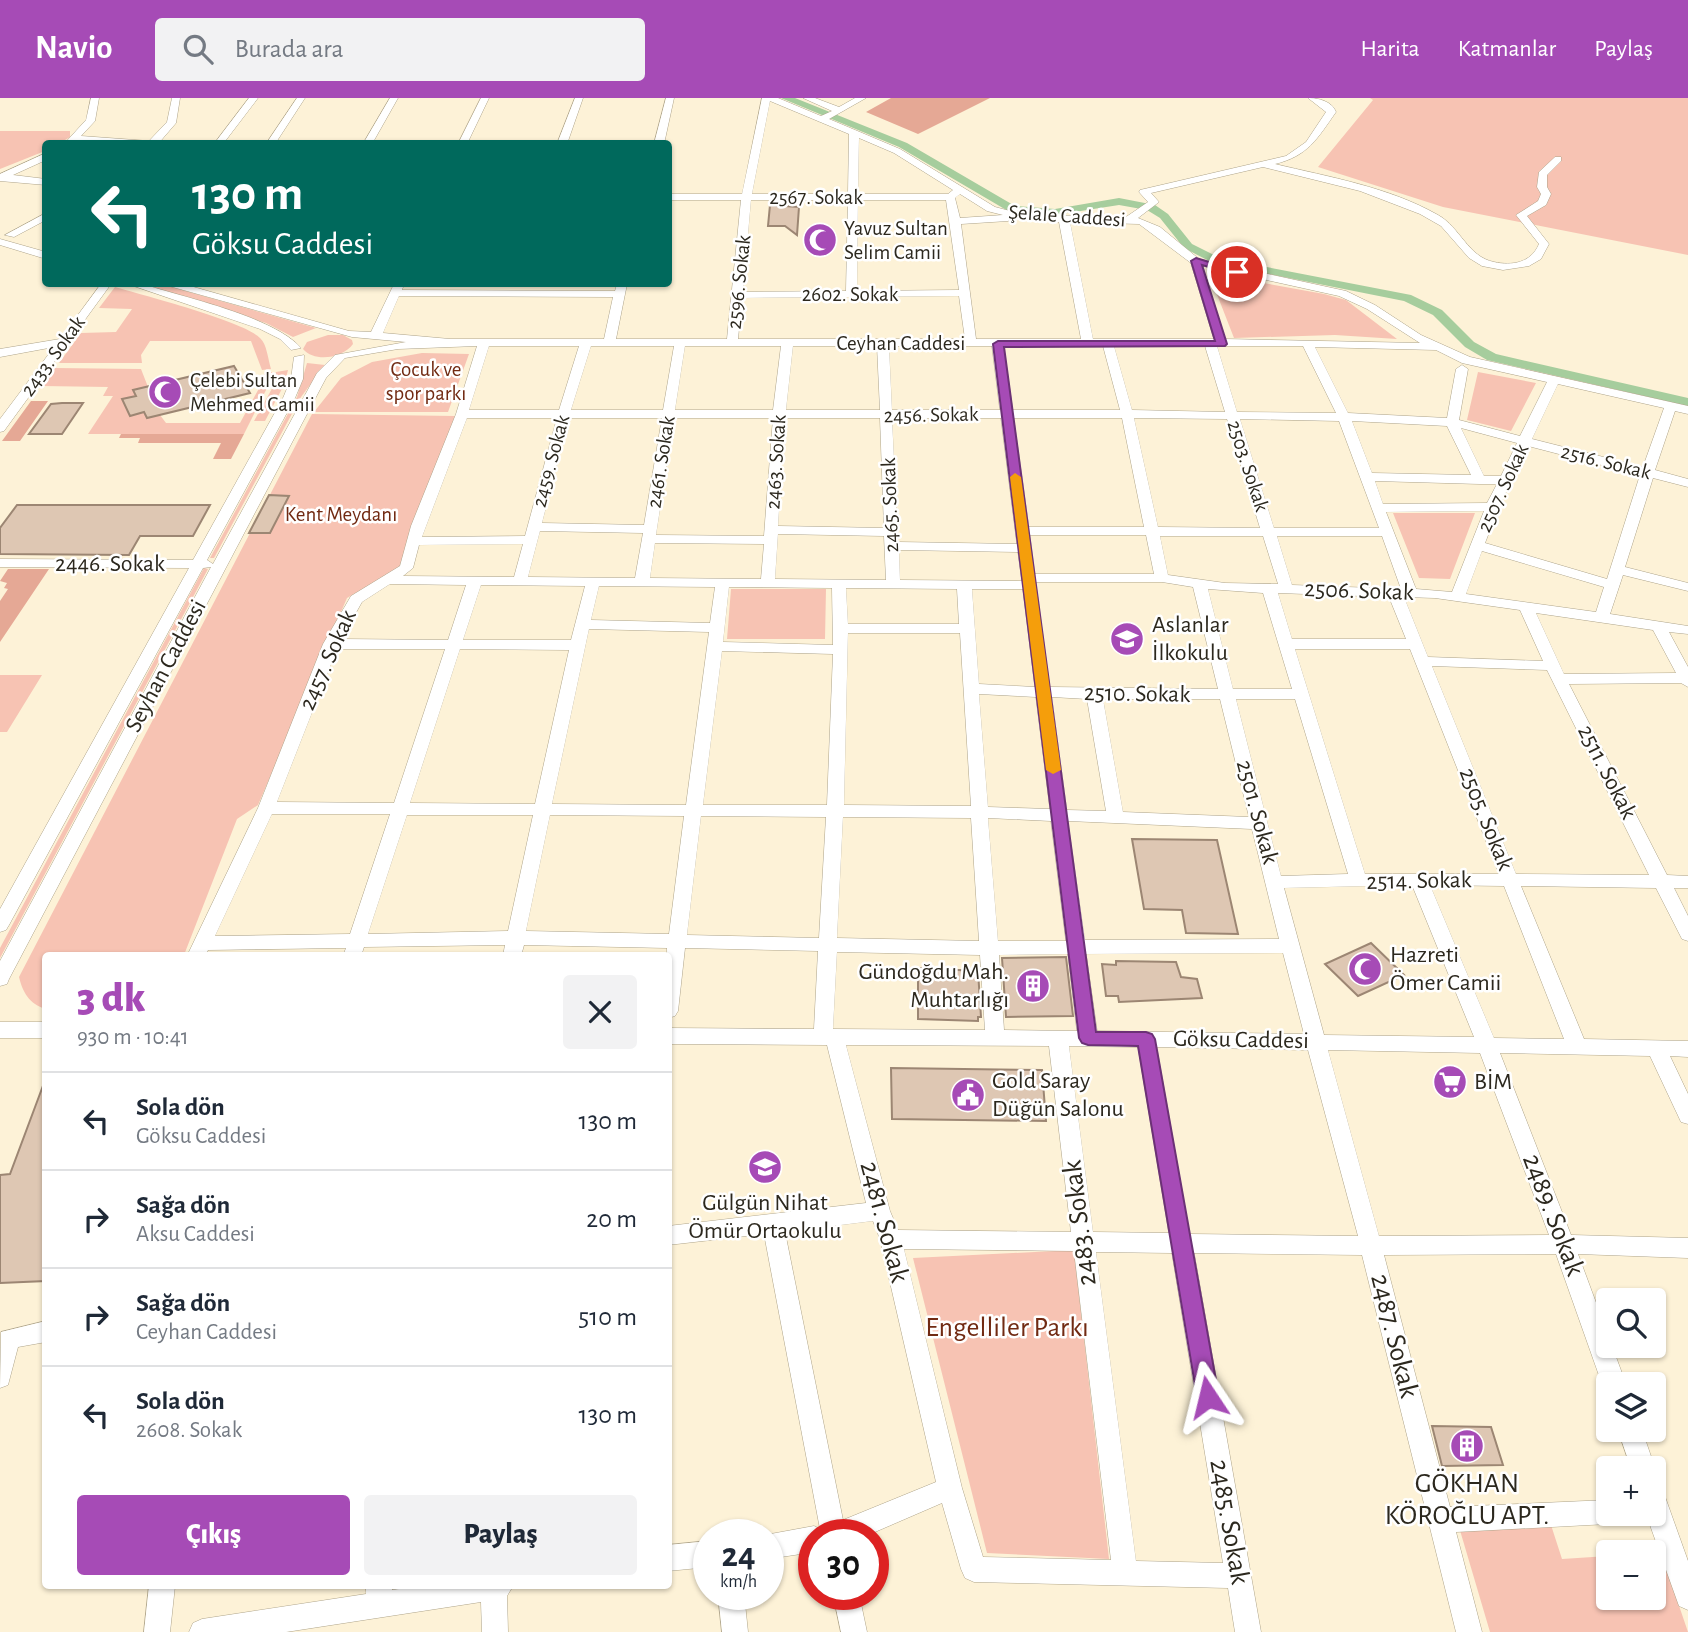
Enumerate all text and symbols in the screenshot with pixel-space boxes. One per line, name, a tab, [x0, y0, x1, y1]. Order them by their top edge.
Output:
search box	[155, 18, 645, 81]
icon: search	[179, 30, 217, 68]
text: Navio	[35, 32, 113, 65]
text: Burada ara	[235, 36, 343, 62]
text: Harita	[1361, 37, 1420, 61]
text: Katmanlar	[1458, 37, 1556, 61]
text: Paylaş	[1594, 37, 1653, 61]
icon: left	[77, 168, 168, 259]
text: 130 m	[192, 170, 303, 219]
street label: 2567. Sokak	[769, 187, 863, 208]
street label: Şelale Caddesi	[1008, 201, 1126, 231]
place label: Yavuz Sultan Selim Camii	[844, 218, 948, 263]
mosque icon: Yavuz Sultan Selim Camii	[801, 221, 839, 259]
text: Göksu Caddesi	[192, 228, 373, 260]
street label: 2596. Sokak	[724, 233, 754, 330]
pin	[1207, 242, 1267, 302]
icon: arrive	[1218, 253, 1256, 291]
street label: 2602. Sokak	[802, 284, 899, 305]
street label: 2433. Sokak	[17, 312, 89, 400]
street label: Ceyhan Caddesi	[837, 333, 965, 354]
park label: Çocuk ve spor parkı	[386, 359, 466, 404]
place label: Çelebi Sultan Mehmed Camii	[190, 370, 315, 415]
mosque icon: Çelebi Sultan Mehmed Camii	[146, 373, 184, 411]
street label: 2456. Sokak	[883, 404, 979, 426]
street label: 2459. Sokak	[529, 412, 574, 510]
street label: 2461. Sokak	[643, 414, 679, 510]
street label: 2463. Sokak	[762, 414, 790, 510]
street label: 2503. Sokak	[1223, 418, 1273, 515]
street label: 2507. Sokak	[1473, 440, 1533, 535]
street label: 2516. Sokak	[1559, 441, 1654, 483]
street label: 2465. Sokak	[878, 457, 902, 553]
park label: Kent Meydanı	[285, 504, 397, 525]
street label: 2446. Sokak	[55, 552, 165, 576]
street label: 2506. Sokak	[1304, 577, 1414, 605]
street label: Seyhan Caddesi	[121, 596, 211, 736]
street label: 2457. Sokak	[295, 606, 361, 714]
place label: Aslanlar İlkokulu	[1152, 613, 1229, 665]
school or university icon: Aslanlar İlkokulu	[1108, 620, 1146, 658]
street label: 2510. Sokak	[1084, 681, 1190, 707]
street label: 2511. Sokak	[1573, 721, 1641, 823]
street label: 2501. Sokak	[1232, 757, 1282, 867]
street label: 2505. Sokak	[1455, 764, 1517, 874]
street label: 2514. Sokak	[1366, 868, 1472, 894]
place label: Hazreti Ömer Camii	[1390, 943, 1501, 995]
mosque icon: Hazreti Ömer Camii	[1346, 950, 1384, 988]
place label: Gündoğdu Mah. Muhtarlığı	[858, 960, 1009, 1012]
building icon: Gündoğdu Mah. Muhtarlığı	[1014, 967, 1052, 1005]
button: close	[563, 975, 637, 1049]
text: 3 dk	[77, 977, 145, 1019]
text: 930 m · 10:41	[77, 1026, 189, 1049]
street label: Göksu Caddesi	[1173, 1027, 1309, 1053]
supermarket icon: BİM	[1431, 1063, 1469, 1101]
place label: Gold Saray Düğün Salonu	[992, 1069, 1124, 1121]
place label: BİM	[1474, 1069, 1512, 1094]
public building icon: Gold Saray Düğün Salonu	[949, 1076, 987, 1114]
text: Sola dön	[136, 1094, 225, 1120]
icon: left	[77, 1102, 115, 1140]
text: 130 m	[579, 1108, 637, 1134]
text: Göksu Caddesi	[136, 1125, 266, 1148]
school or university icon: Gülgün Nihat Ömür Ortaokulu	[746, 1148, 784, 1186]
street label: 2489. Sokak	[1517, 1150, 1589, 1280]
street label: 2481. Sokak	[854, 1158, 914, 1286]
street label: 2483. Sokak	[1058, 1158, 1102, 1287]
place label: Gülgün Nihat Ömür Ortaokulu	[689, 1191, 842, 1243]
text: Sağa dön	[136, 1192, 230, 1218]
icon: right	[77, 1200, 115, 1238]
text: 20 m	[586, 1206, 637, 1232]
text: Aksu Caddesi	[136, 1223, 255, 1246]
street label: 2487. Sokak	[1365, 1271, 1423, 1401]
map controls	[1596, 1288, 1666, 1610]
button: search	[1596, 1288, 1666, 1358]
text: Sağa dön	[136, 1290, 230, 1316]
icon: right	[77, 1298, 115, 1336]
text: 510 m	[578, 1304, 637, 1330]
park label: Engelliler Parkı	[925, 1314, 1089, 1342]
text: Ceyhan Caddesi	[136, 1321, 277, 1344]
position arrow	[1171, 1360, 1245, 1434]
button: layers	[1596, 1372, 1666, 1442]
text: Sola dön	[136, 1388, 225, 1414]
icon: left	[77, 1396, 115, 1434]
text: 130 m	[579, 1402, 637, 1428]
text: 2608. Sokak	[136, 1419, 242, 1442]
building icon: GÖKHAN KÖROĞLU APT.	[1448, 1427, 1486, 1465]
button: +	[1596, 1456, 1666, 1526]
street label: 2485. Sokak	[1204, 1457, 1254, 1587]
place label: GÖKHAN KÖROĞLU APT.	[1385, 1468, 1549, 1530]
button: Çıkış	[77, 1495, 350, 1575]
button: Paylaş	[364, 1495, 637, 1575]
speed limit sign: 30	[798, 1519, 889, 1610]
text: 24	[721, 1538, 756, 1573]
button: −	[1596, 1540, 1666, 1610]
text: km/h	[720, 1573, 757, 1591]

